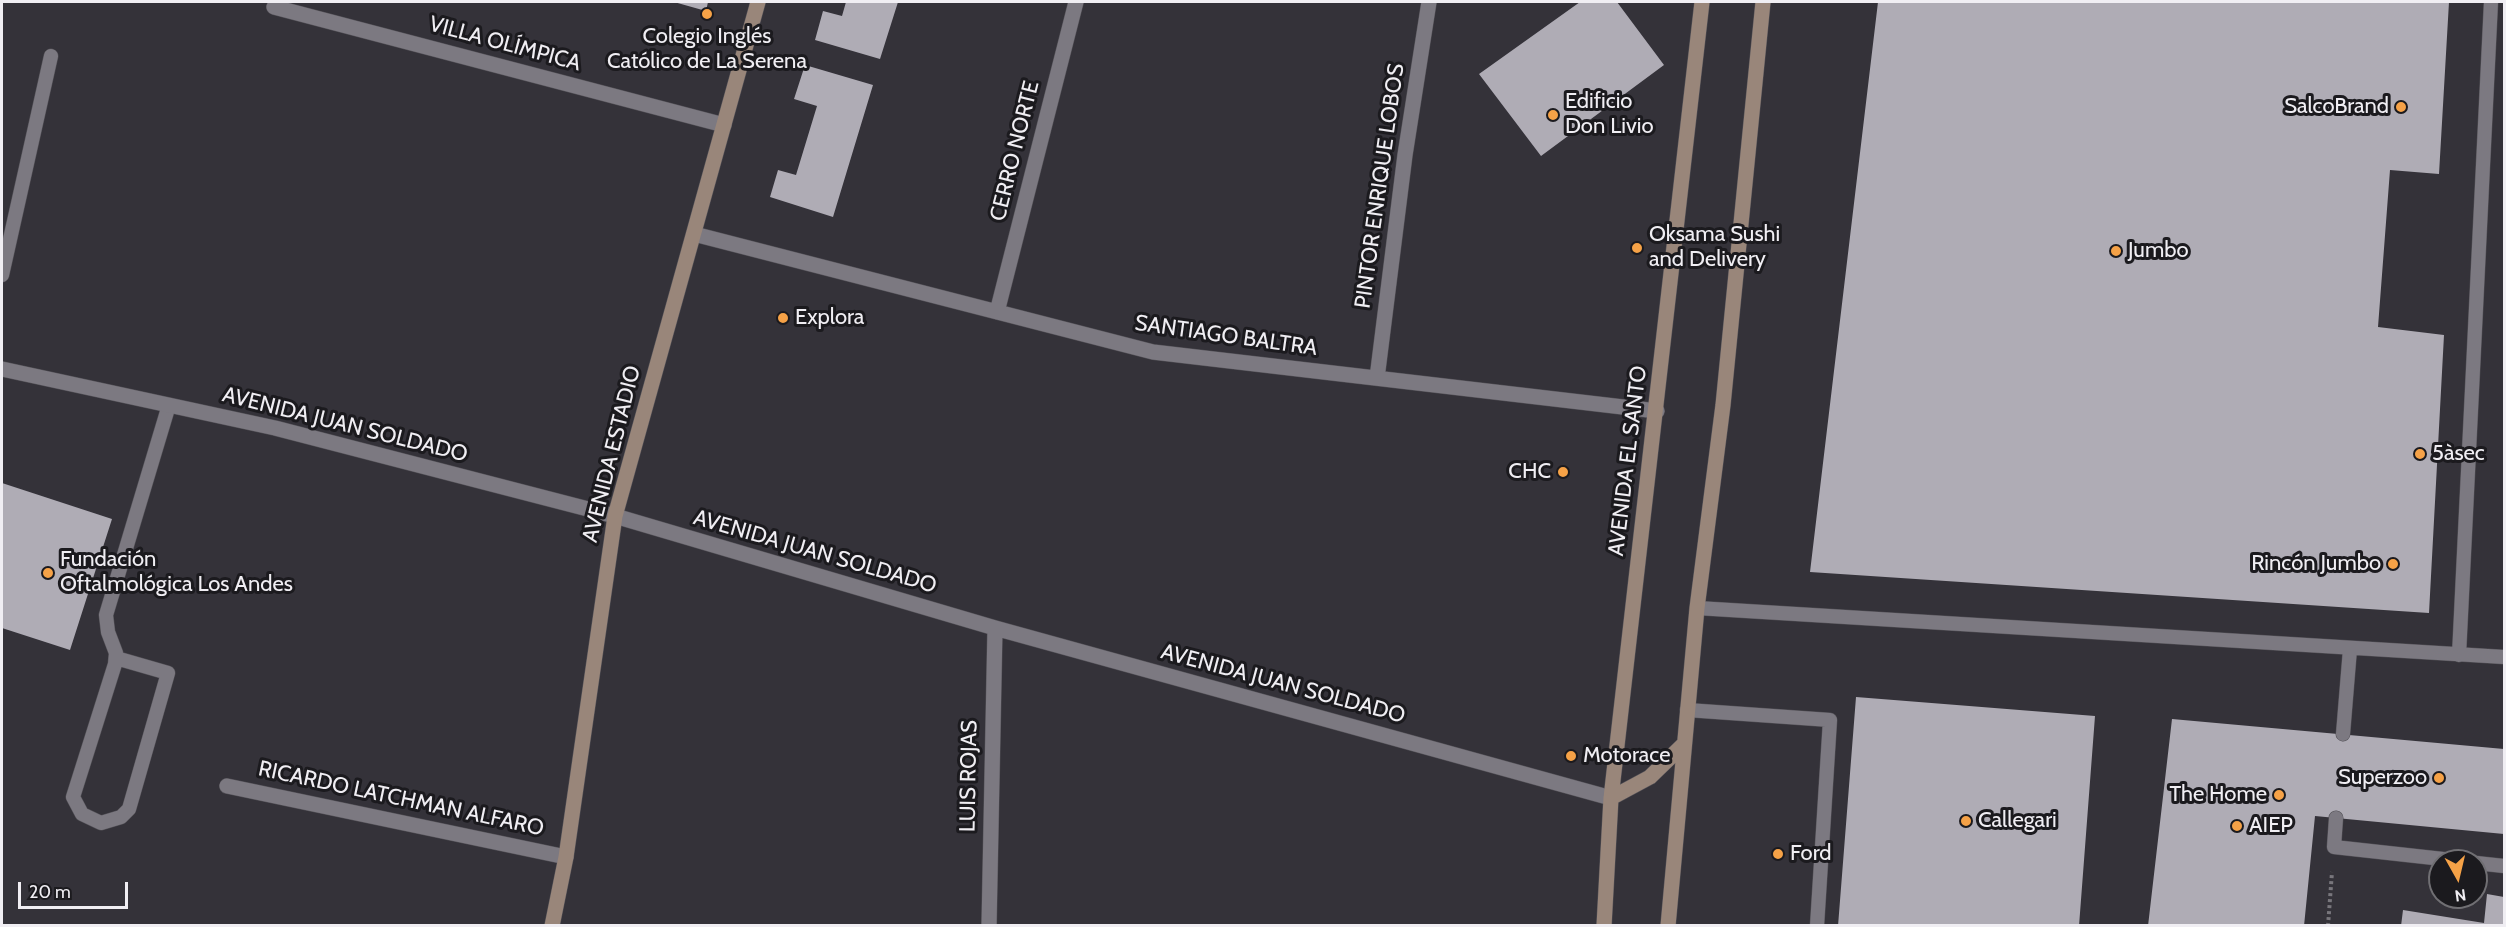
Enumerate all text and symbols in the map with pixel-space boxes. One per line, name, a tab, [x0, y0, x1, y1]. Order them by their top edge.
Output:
marker: Colegio Inglés Católico de La Serena	[700, 7, 714, 21]
street label: VILLA OLÍMPICA	[426, 11, 584, 77]
place label: Colegio Inglés Católico de La Serena	[607, 24, 807, 76]
street label: PINTOR ENRIQUE LOBOS	[1350, 62, 1410, 310]
street label: CERRO NORTE	[985, 78, 1045, 224]
place label: Edificio Don Livio	[1565, 89, 1653, 140]
place label: SalcoBrand	[2284, 94, 2389, 120]
marker: SalcoBrand	[2394, 100, 2408, 114]
marker: Edificio Don Livio	[1546, 108, 1560, 122]
place label: Oksama Sushi and Delivery	[1649, 222, 1780, 274]
place label: Jumbo	[2128, 238, 2188, 264]
marker: Oksama Sushi and Delivery	[1630, 241, 1644, 255]
marker: Jumbo	[2109, 244, 2123, 258]
place label: Explora	[795, 305, 864, 331]
street label: SANTIAGO BALTRA	[1133, 310, 1319, 362]
marker: Explora	[776, 311, 790, 325]
street label: AVENIDA ESTADIO	[577, 363, 647, 545]
street label: AVENIDA EL SANTO	[1603, 364, 1653, 558]
street label: AVENIDA JUAN SOLDADO	[220, 382, 470, 468]
place label: 5àsec	[2432, 441, 2485, 467]
marker: 5àsec	[2413, 447, 2427, 461]
place label: CHC	[1508, 459, 1551, 485]
marker: CHC	[1556, 465, 1570, 479]
street label: AVENIDA JUAN SOLDADO	[690, 505, 940, 599]
place label: Fundación Oftalmológica Los Andes	[60, 547, 293, 598]
place label: Rincón Jumbo	[2251, 551, 2381, 577]
marker: Rincón Jumbo	[2386, 557, 2400, 571]
marker: Fundación Oftalmológica Los Andes	[41, 566, 55, 580]
street label: AVENIDA JUAN SOLDADO	[1158, 639, 1408, 729]
street label: LUIS ROJAS	[955, 720, 983, 832]
place label: Motorace	[1583, 743, 1670, 769]
marker: Motorace	[1564, 749, 1578, 763]
street label: RICARDO LATCHMAN ALFARO	[256, 756, 546, 842]
place label: Superzoo	[2338, 765, 2427, 791]
marker: Superzoo	[2432, 771, 2446, 785]
place label: The Home	[2169, 782, 2267, 808]
marker: The Home	[2272, 788, 2286, 802]
place label: Callegari	[1978, 808, 2057, 834]
place label: AIEP	[2249, 813, 2293, 839]
marker: Callegari	[1959, 814, 1973, 828]
marker: AIEP	[2230, 819, 2244, 833]
place label: Ford	[1790, 841, 1832, 867]
marker: Ford	[1771, 847, 1785, 861]
north arrow	[2428, 849, 2488, 909]
scale bar	[21, 870, 130, 908]
text: 20 m	[29, 881, 71, 903]
text: N	[2453, 885, 2467, 906]

